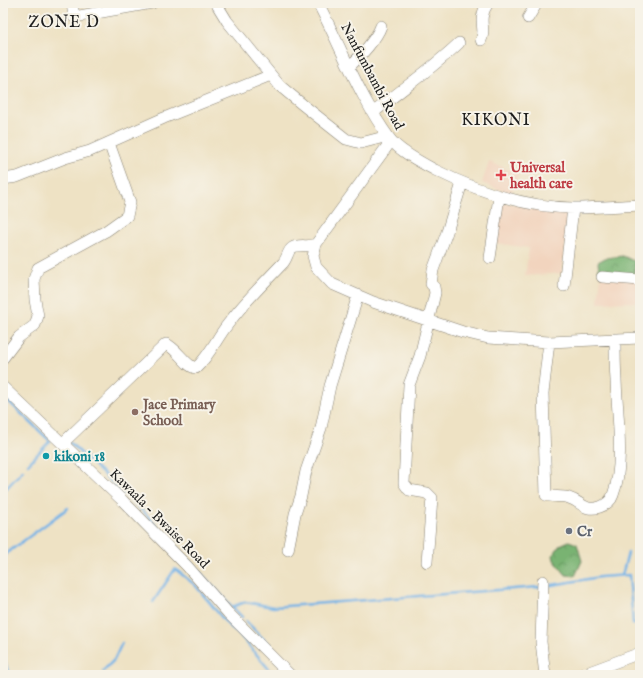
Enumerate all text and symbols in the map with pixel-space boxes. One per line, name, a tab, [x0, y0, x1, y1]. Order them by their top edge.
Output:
district label: ZONE D	[28, 13, 100, 33]
street label: Nanfumbambi Road	[336, 20, 408, 133]
district label: KIKONI	[461, 111, 531, 131]
place label: Universal health care	[509, 159, 573, 193]
marker: Universal health care	[495, 169, 507, 181]
place label: Jace Primary School	[141, 396, 217, 430]
marker: Jace Primary School	[130, 407, 140, 417]
place label: kikoni 18	[53, 448, 106, 466]
marker: kikoni 18	[41, 451, 51, 461]
street label: Kawaala - Bwaise Road	[106, 465, 213, 573]
place label: Cr	[577, 523, 593, 541]
marker: Cr	[564, 526, 574, 536]

